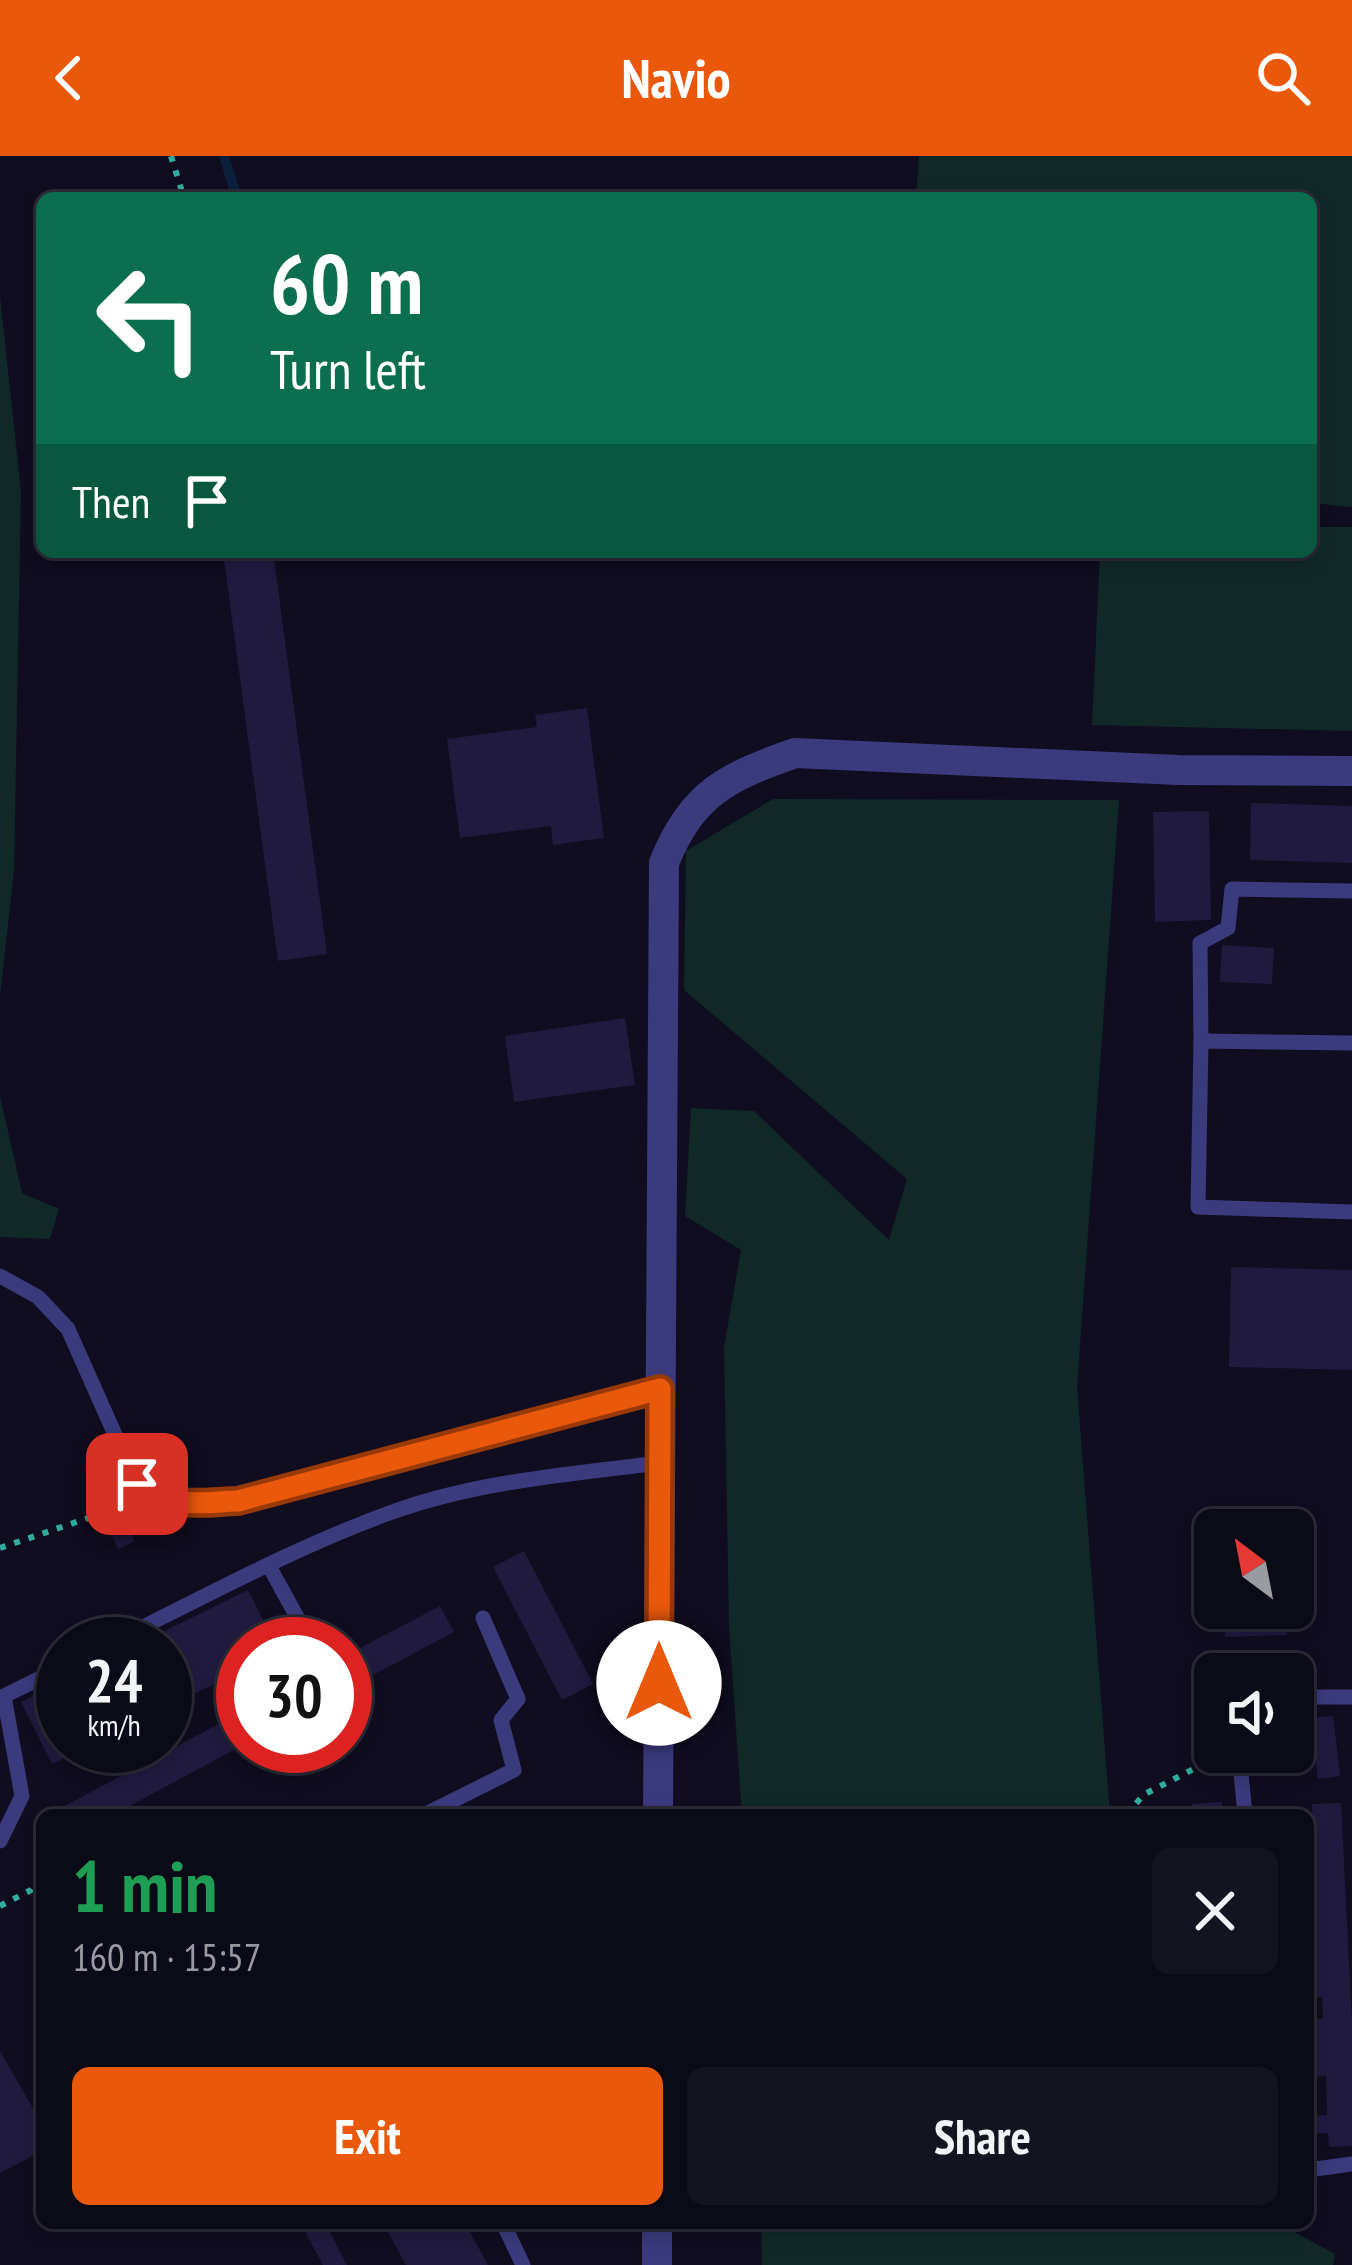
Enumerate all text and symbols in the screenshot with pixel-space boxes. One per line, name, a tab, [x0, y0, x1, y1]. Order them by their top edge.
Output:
text: Navio	[621, 43, 731, 113]
icon: back	[36, 45, 102, 111]
icon: search	[1250, 45, 1316, 111]
text: 60 m	[270, 228, 423, 337]
icon: left	[72, 240, 228, 396]
text: Turn left	[270, 334, 426, 404]
icon: arrive	[174, 468, 240, 534]
text: Then	[72, 472, 150, 530]
pin	[86, 1433, 188, 1535]
icon: arrive	[104, 1451, 170, 1517]
north arrow	[1194, 1509, 1314, 1629]
map controls	[1194, 1509, 1314, 1773]
speed limit sign: 30	[216, 1617, 372, 1773]
position arrow	[596, 1620, 722, 1746]
text: 24	[85, 1641, 143, 1719]
button: sound	[1194, 1653, 1314, 1773]
text: km/h	[87, 1705, 141, 1744]
text: 1 min	[72, 1839, 217, 1932]
button: close	[1152, 1848, 1278, 1974]
text: 160 m · 15:57	[72, 1931, 261, 1982]
button: Exit	[72, 2067, 663, 2205]
button: Share	[687, 2067, 1278, 2205]

